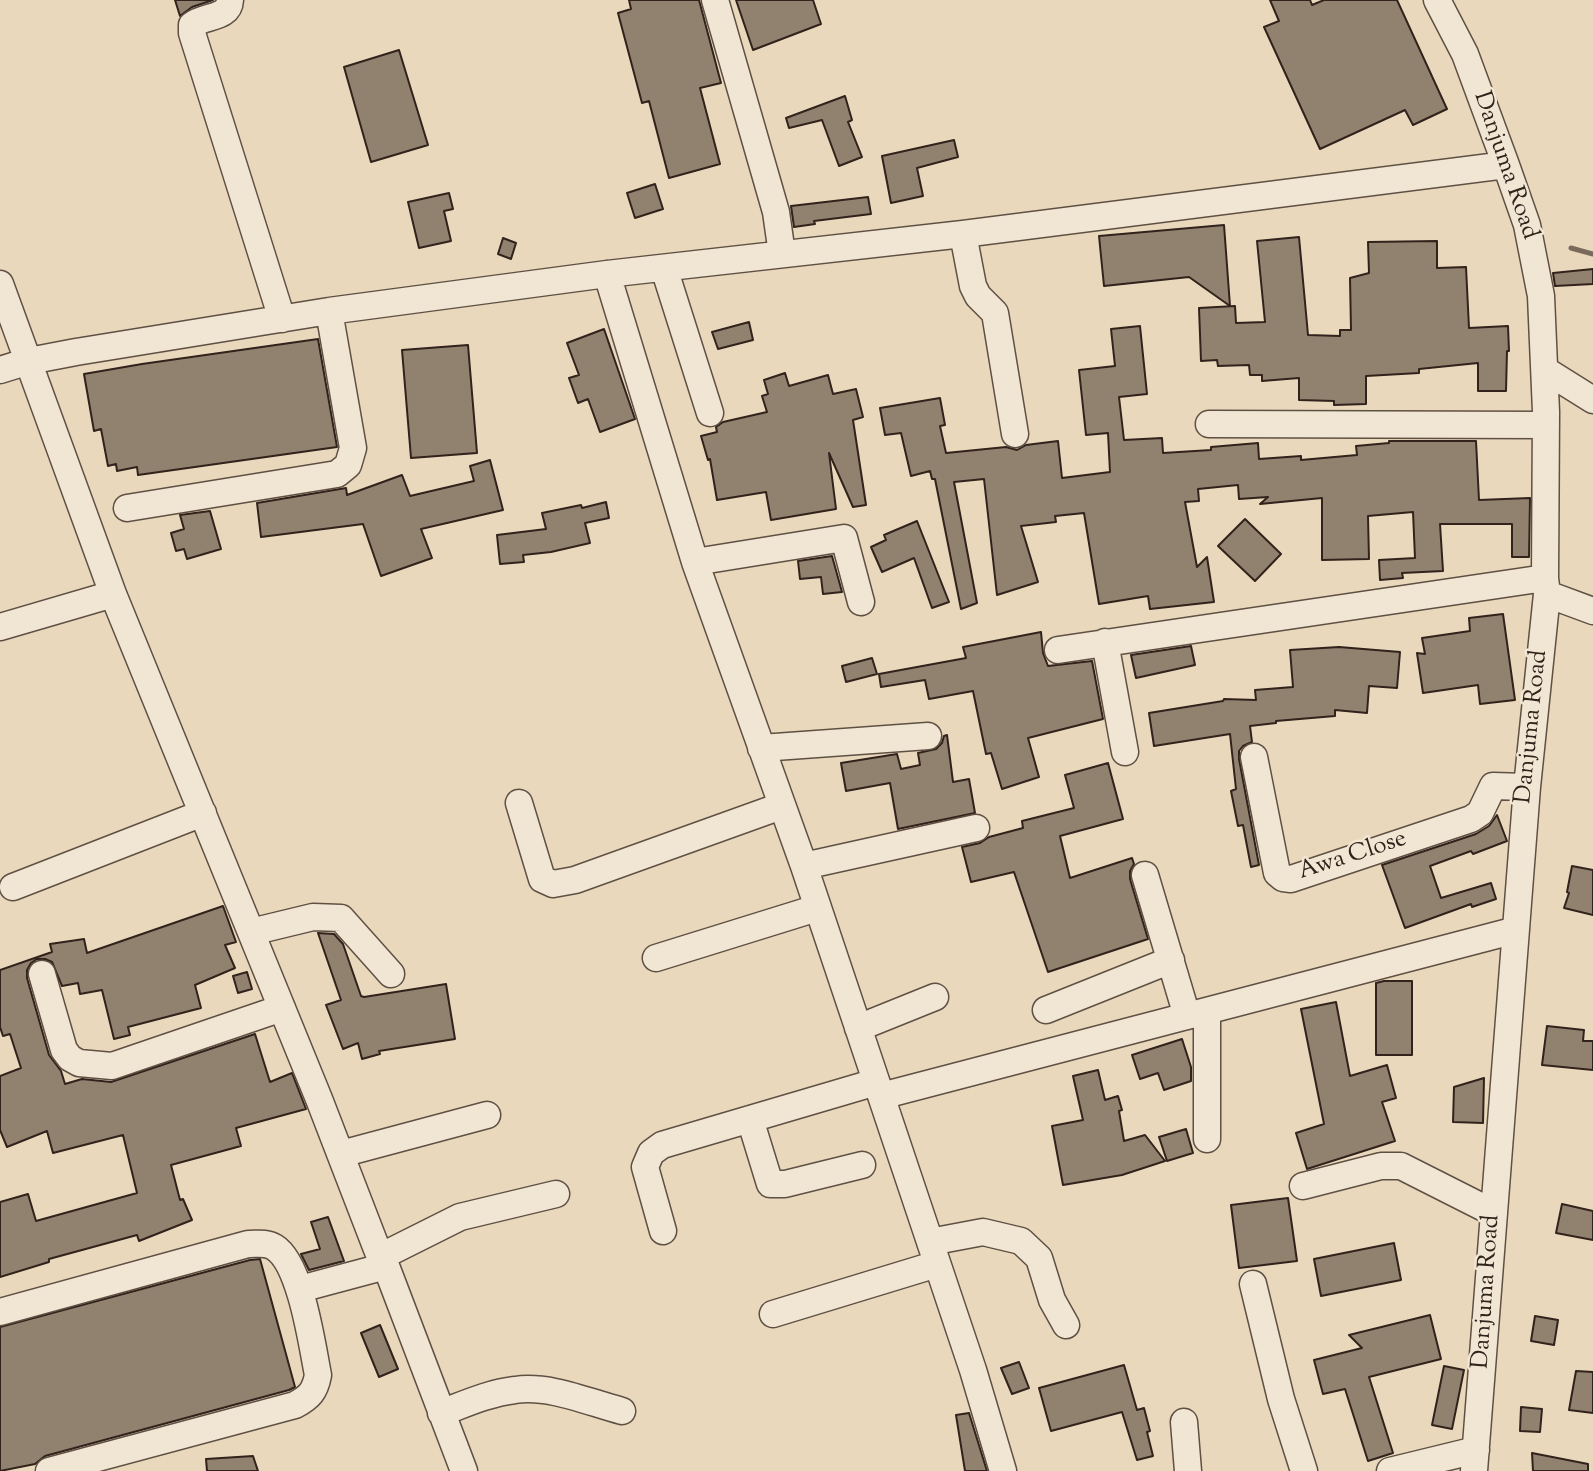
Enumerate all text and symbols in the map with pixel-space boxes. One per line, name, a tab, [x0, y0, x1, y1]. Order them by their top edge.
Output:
street label: Danjuma Road	[1465, 88, 1543, 244]
street label: Danjuma Road	[1511, 649, 1555, 805]
street label: Awa Close	[1295, 826, 1411, 888]
street label: Danjuma Road	[1468, 1214, 1508, 1370]

